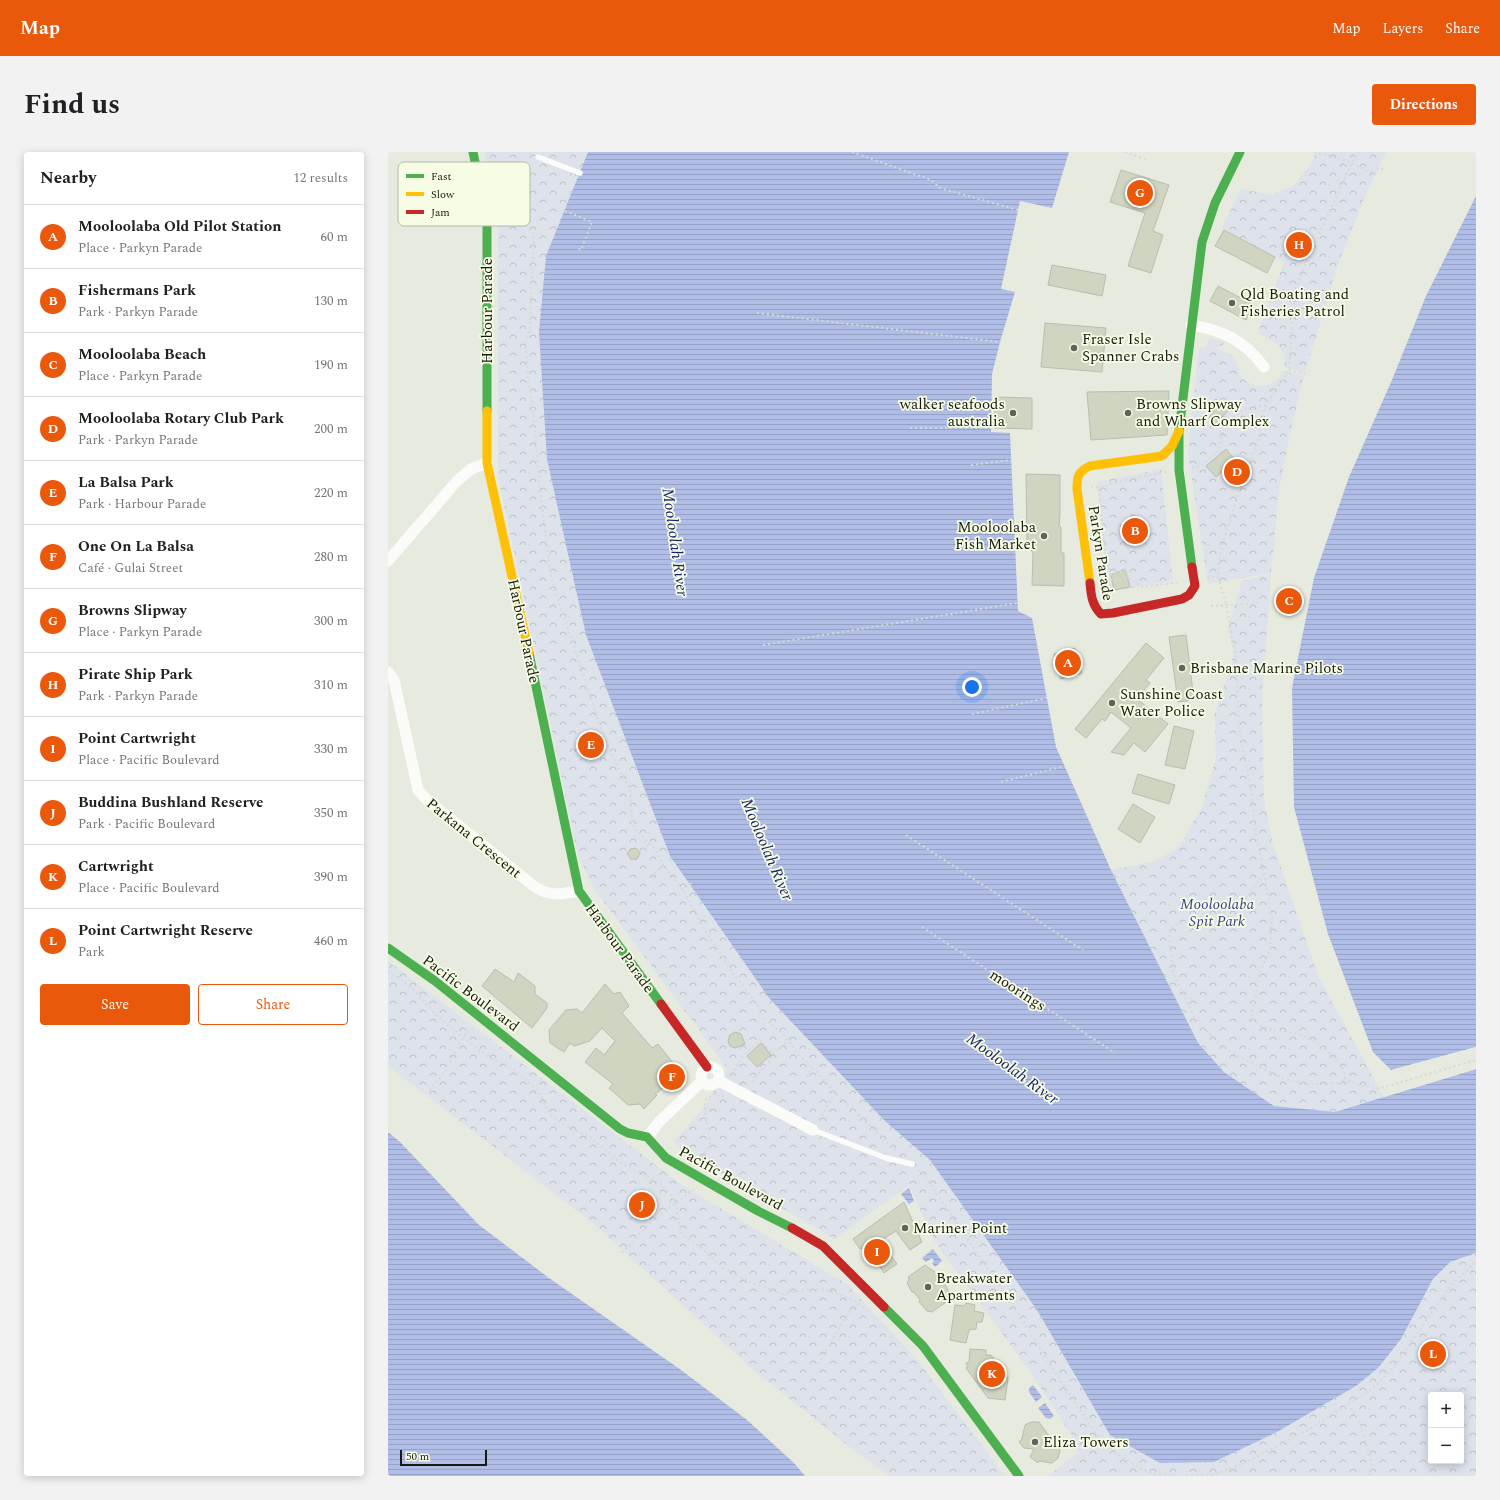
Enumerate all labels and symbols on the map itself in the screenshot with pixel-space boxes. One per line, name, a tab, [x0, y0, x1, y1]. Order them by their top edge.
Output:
legend	[398, 162, 530, 226]
text: Fast	[431, 168, 452, 185]
pin: G	[1127, 178, 1153, 208]
text: Slow	[431, 186, 455, 203]
text: Jam	[431, 204, 450, 221]
pin: H	[1286, 230, 1312, 260]
street label: Harbour Parade	[476, 258, 499, 364]
place label: Qld Boating and Fisheries Patrol	[1240, 283, 1349, 323]
marker: Qld Boating and Fisheries Patrol	[1227, 298, 1237, 308]
place label: Fraser Isle Spanner Crabs	[1082, 328, 1179, 368]
marker: Fraser Isle Spanner Crabs	[1069, 343, 1079, 353]
place label: walker seafoods australia	[899, 393, 1006, 433]
place label: Browns Slipway and Wharf Complex	[1136, 393, 1270, 433]
marker: walker seafoods australia	[1008, 408, 1018, 418]
marker: Browns Slipway and Wharf Complex	[1123, 408, 1133, 418]
pin: D	[1224, 457, 1250, 487]
water label: Mooloolah River	[656, 486, 695, 598]
street label: Parkyn Parade	[1082, 504, 1119, 602]
place label: Mooloolaba Fish Market	[955, 516, 1037, 556]
pin: B	[1122, 516, 1148, 546]
marker: Mooloolaba Fish Market	[1039, 531, 1049, 541]
street label: Harbour Parade	[501, 577, 546, 685]
pin: C	[1276, 586, 1302, 616]
pin: A	[1055, 648, 1081, 678]
place label: Brisbane Marine Pilots	[1190, 657, 1343, 680]
marker: Brisbane Marine Pilots	[1177, 663, 1187, 673]
your location	[962, 677, 982, 697]
place label: Sunshine Coast Water Police	[1120, 683, 1223, 723]
marker: Sunshine Coast Water Police	[1107, 698, 1117, 708]
pin: E	[578, 730, 604, 760]
street label: Parkana Crescent	[421, 793, 526, 884]
water label: Mooloolah River	[735, 794, 800, 905]
park label: Mooloolaba Spit Park	[1180, 893, 1254, 933]
street label: Harbour Parade	[579, 899, 660, 998]
street label: Pacific Boulevard	[417, 949, 524, 1038]
street label: moorings	[985, 964, 1050, 1017]
water label: Mooloolah River	[961, 1027, 1064, 1111]
pin: F	[659, 1062, 685, 1092]
street label: Pacific Boulevard	[674, 1140, 787, 1217]
pin: J	[629, 1190, 655, 1220]
place label: Mariner Point	[913, 1217, 1007, 1240]
marker: Mariner Point	[900, 1223, 910, 1233]
pin: I	[864, 1237, 890, 1267]
place label: Breakwater Apartments	[936, 1267, 1015, 1307]
marker: Breakwater Apartments	[923, 1282, 933, 1292]
pin: L	[1420, 1339, 1446, 1369]
pin: K	[979, 1359, 1005, 1389]
place label: Eliza Towers	[1043, 1431, 1129, 1454]
marker: Eliza Towers	[1030, 1437, 1040, 1447]
scale bar	[400, 1448, 487, 1467]

